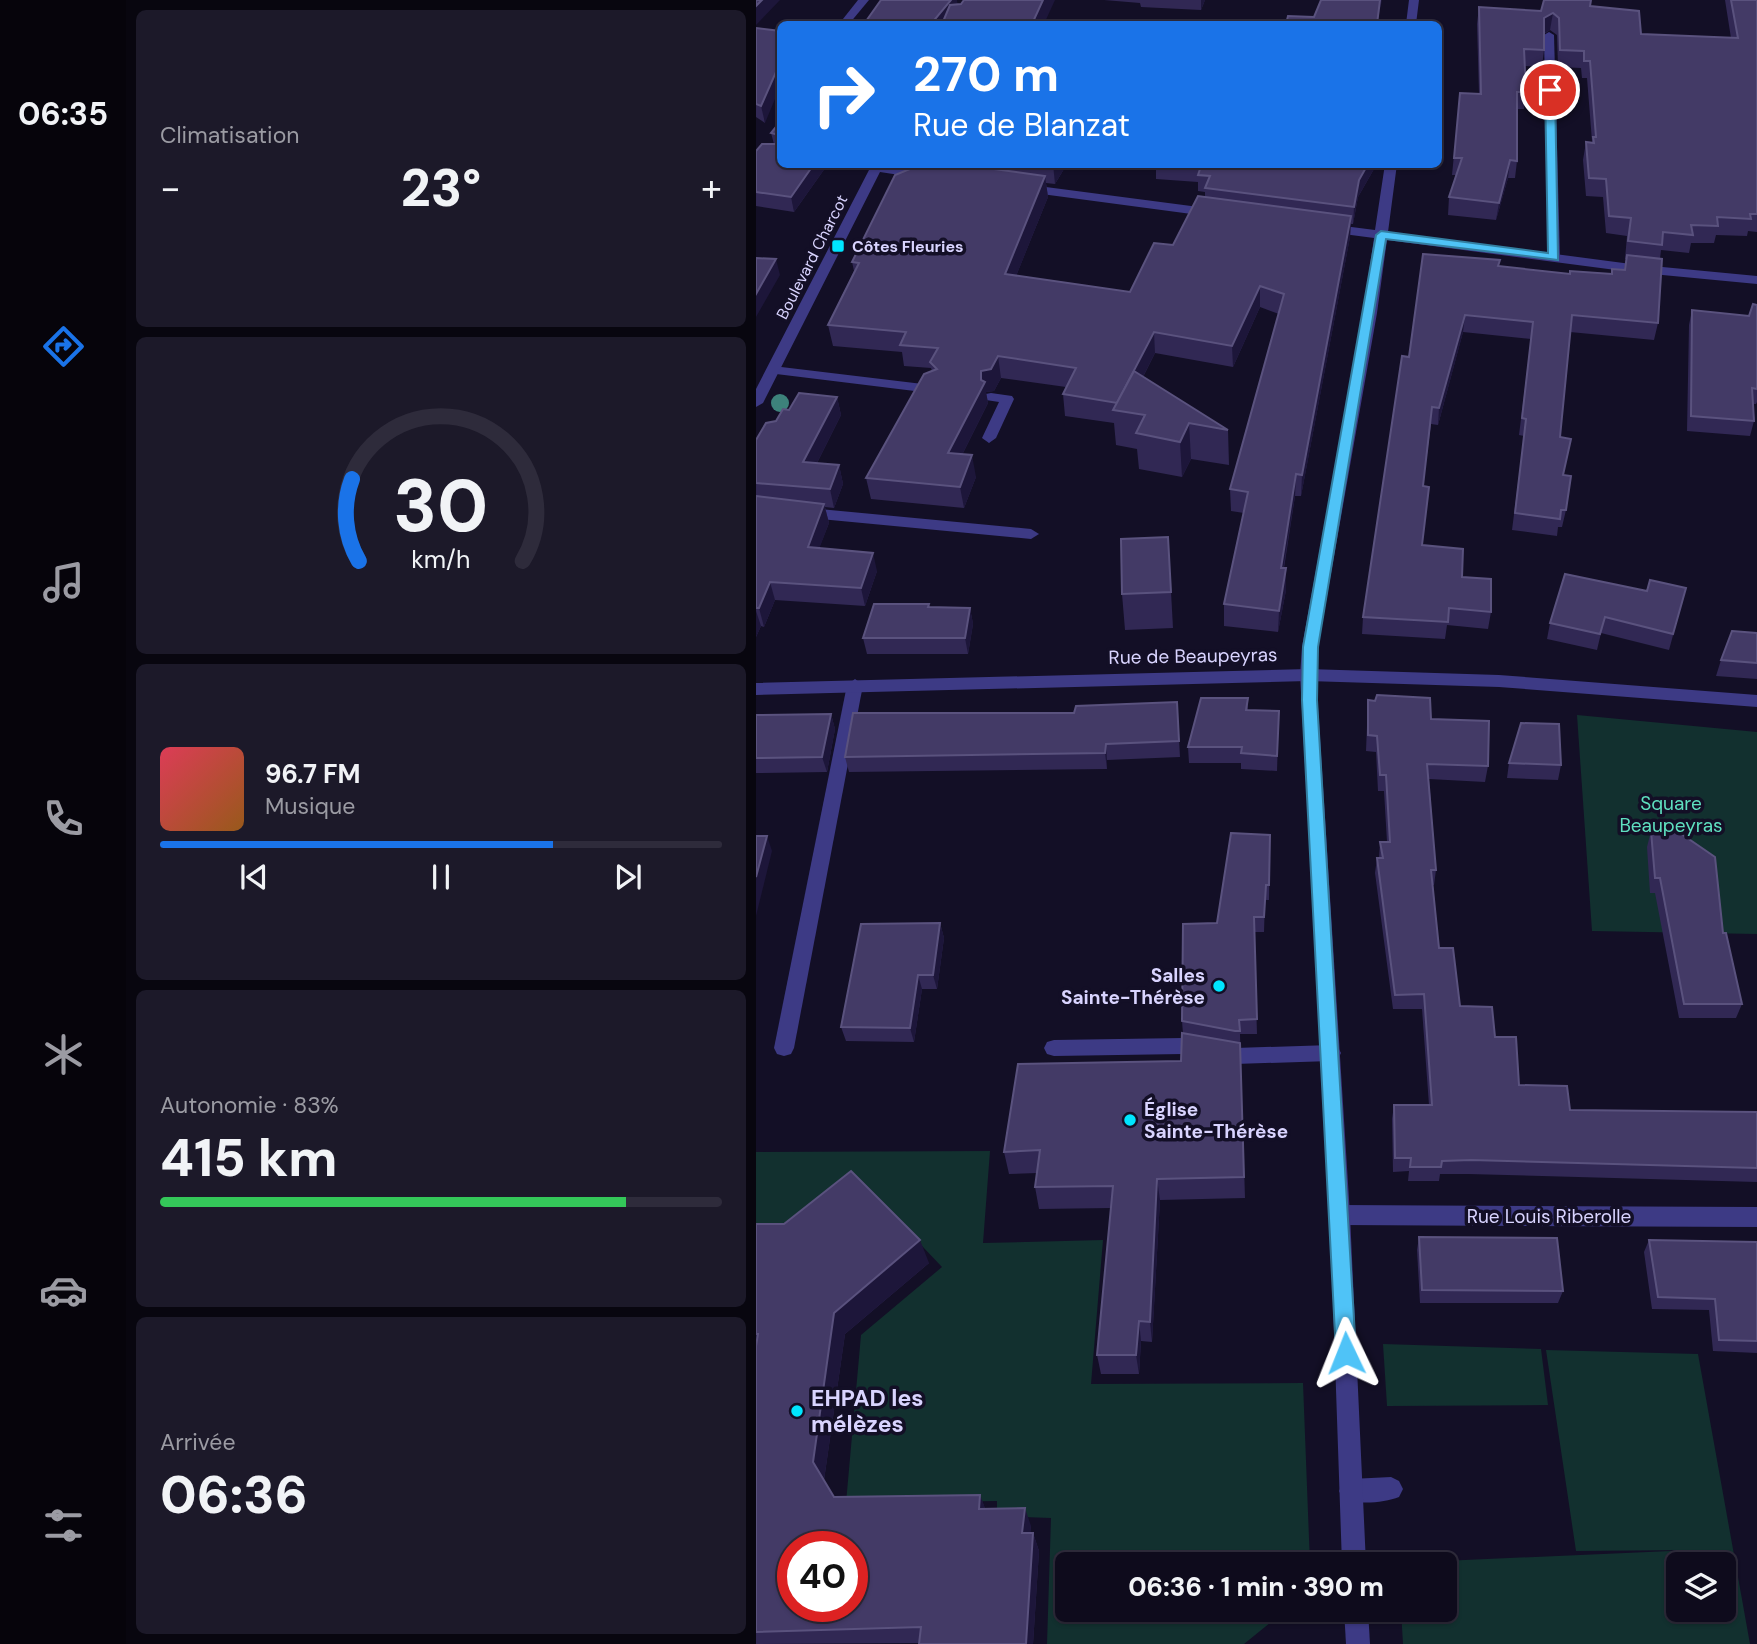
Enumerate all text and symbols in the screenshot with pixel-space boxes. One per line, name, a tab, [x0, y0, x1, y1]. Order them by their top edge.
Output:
text: 270 m	[913, 42, 1059, 106]
icon: right	[798, 49, 889, 140]
pin	[1520, 60, 1580, 120]
icon: arrive	[1531, 71, 1569, 109]
text: 06:35	[18, 93, 108, 135]
text: Rue de Blanzat	[913, 104, 1130, 146]
text: Climatisation	[160, 120, 299, 150]
text: 23°	[401, 154, 481, 222]
text: −	[160, 163, 181, 213]
text: +	[701, 163, 722, 213]
street label: Boulevard Charcot	[772, 191, 852, 323]
place label: Côtes Fleuries	[852, 236, 964, 257]
marker: Côtes Fleuries	[830, 238, 846, 254]
icon: directions	[39, 322, 88, 371]
text: 30	[393, 460, 489, 555]
text: km/h	[411, 543, 471, 576]
icon: music	[39, 558, 88, 607]
street label: Rue de Beaupeyras	[1108, 642, 1278, 670]
text: 96.7 FM	[265, 757, 360, 791]
text: Musique	[265, 791, 355, 821]
park label: Square Beaupeyras	[1619, 791, 1723, 838]
icon: phone	[39, 794, 88, 843]
icon: previous	[235, 858, 273, 896]
icon: pause	[422, 858, 460, 896]
icon: next	[609, 858, 647, 896]
place label: Salles Sainte-Thérèse	[1061, 963, 1205, 1010]
marker: Salles Sainte-Thérèse	[1211, 978, 1227, 994]
icon: climate	[39, 1030, 88, 1079]
text: Autonomie · 83%	[160, 1090, 339, 1120]
place label: Église Sainte-Thérèse	[1144, 1097, 1288, 1144]
marker: Église Sainte-Thérèse	[1122, 1112, 1138, 1128]
text: 415 km	[160, 1124, 337, 1192]
street label: Rue Louis Riberolle	[1467, 1204, 1631, 1229]
icon: car	[39, 1266, 88, 1315]
position arrow	[1309, 1316, 1383, 1390]
place label: EHPAD les mélèzes	[811, 1383, 923, 1439]
marker: EHPAD les mélèzes	[789, 1403, 805, 1419]
text: Arrivée	[160, 1427, 236, 1457]
text: 06:36	[160, 1461, 308, 1529]
icon: filters	[39, 1501, 88, 1550]
speed limit sign: 40	[777, 1531, 868, 1622]
map controls	[1666, 1552, 1736, 1622]
button: layers	[1666, 1552, 1736, 1622]
text: 06:36 · 1 min · 390 m	[1128, 1570, 1384, 1604]

